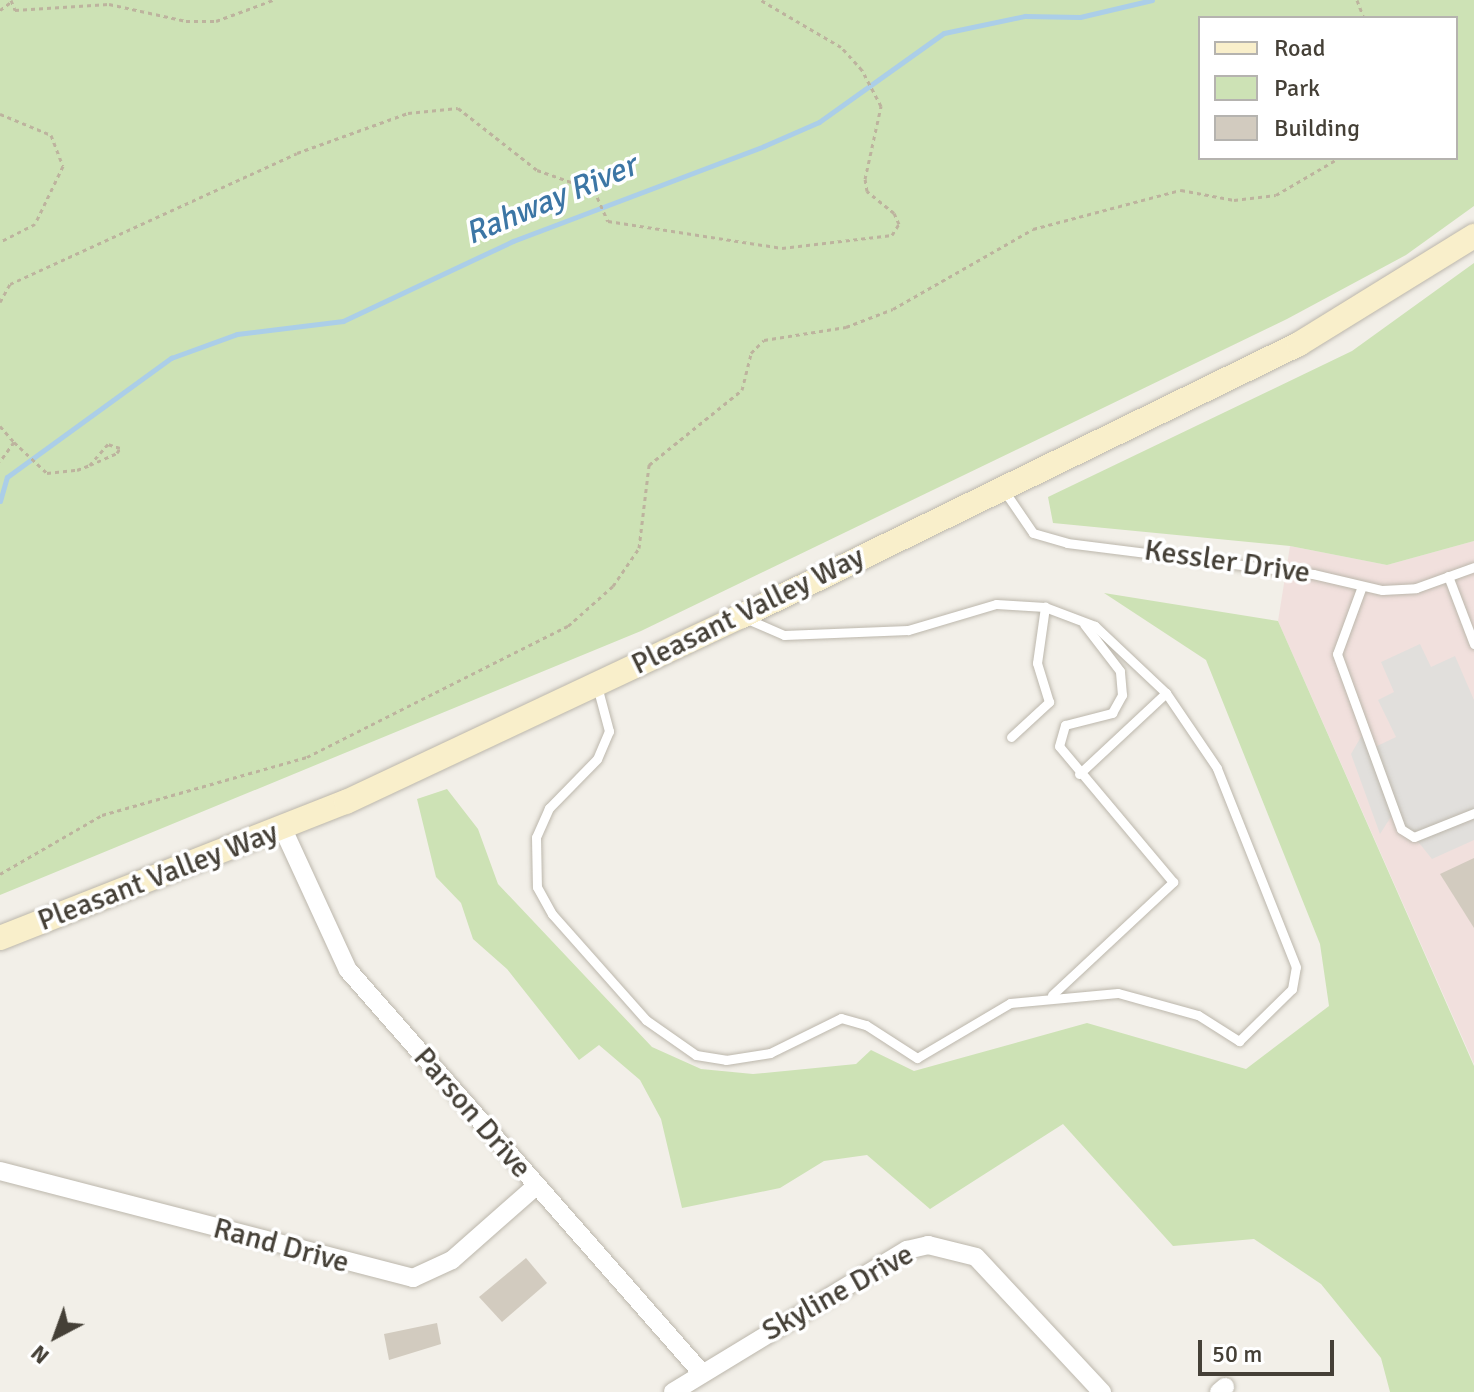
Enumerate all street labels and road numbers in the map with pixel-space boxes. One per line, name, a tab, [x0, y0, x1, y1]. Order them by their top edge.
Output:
street label: Kessler Drive	[1142, 533, 1312, 591]
street label: Pleasant Valley Way	[626, 539, 870, 683]
street label: Pleasant Valley Way	[33, 815, 283, 939]
street label: Parson Drive	[405, 1040, 539, 1186]
street label: Rand Drive	[209, 1211, 353, 1281]
street label: Skyline Drive	[756, 1237, 920, 1349]

